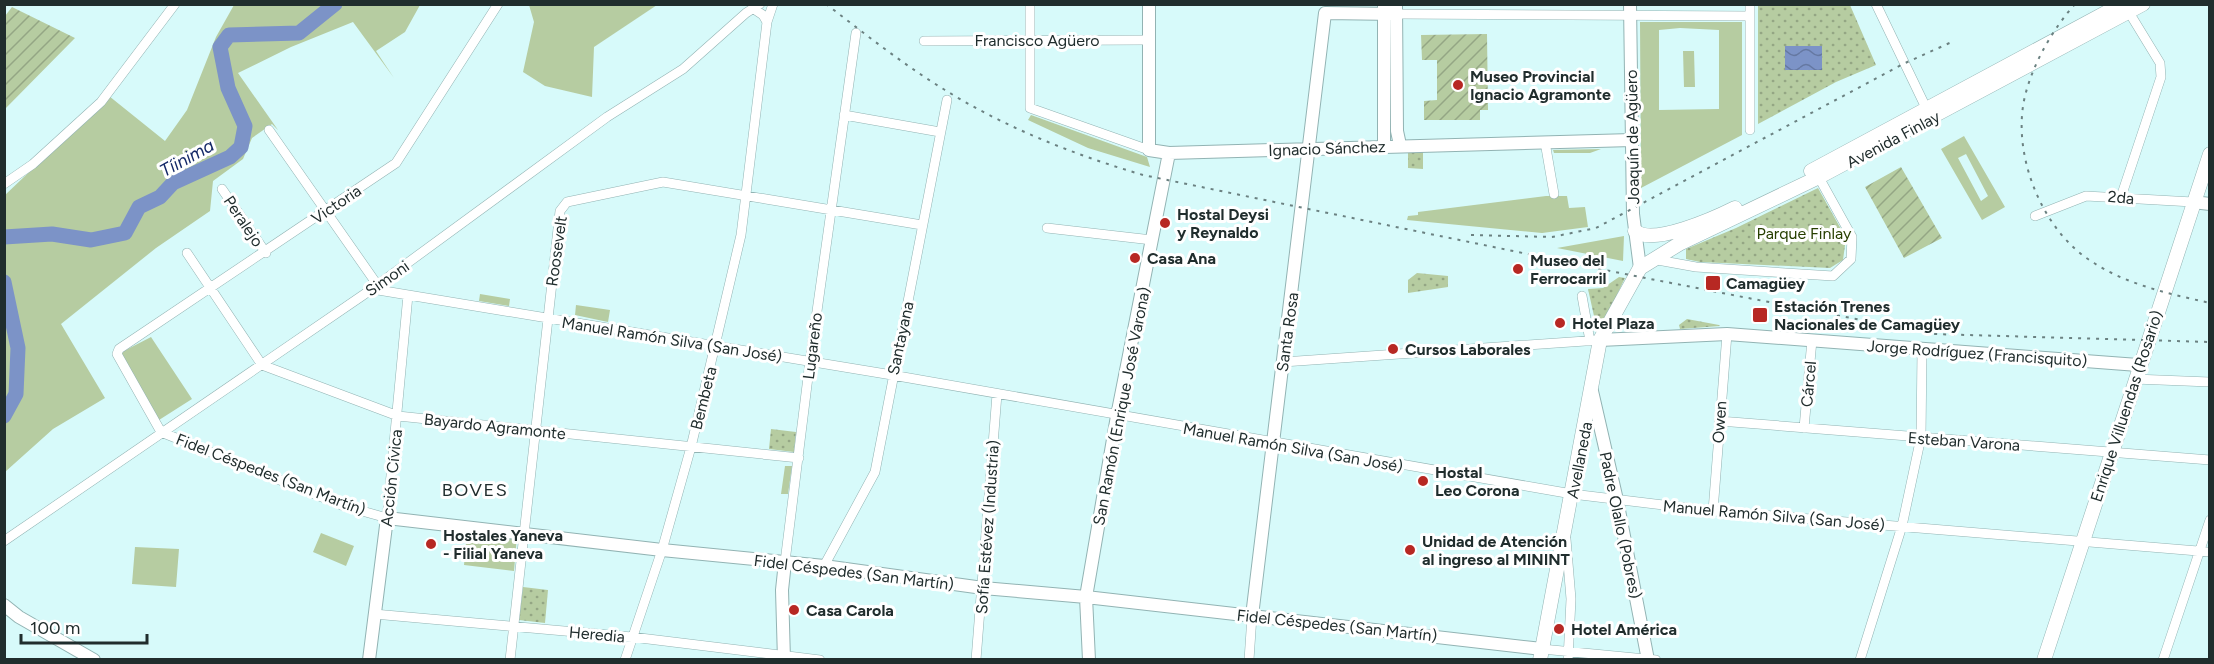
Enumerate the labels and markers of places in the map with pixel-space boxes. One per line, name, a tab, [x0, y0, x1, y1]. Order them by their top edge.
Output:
place label: Museo Provincial Ignacio Agramonte	[1470, 67, 1611, 104]
marker: Museo Provincial Ignacio Agramonte	[1451, 78, 1465, 92]
place label: Hostal Deysi y Reynaldo	[1177, 205, 1269, 242]
marker: Hostal Deysi y Reynaldo	[1158, 216, 1172, 230]
place label: Casa Ana	[1147, 249, 1216, 268]
marker: Casa Ana	[1128, 251, 1142, 265]
place label: Museo del Ferrocarril	[1530, 251, 1607, 288]
marker: Museo del Ferrocarril	[1511, 262, 1525, 276]
marker: Camagüey	[1704, 274, 1722, 292]
place label: Camagüey	[1726, 274, 1806, 293]
place label: Estación Trenes Nacionales de Camagüey	[1774, 297, 1961, 334]
marker: Estación Trenes Nacionales de Camagüey	[1751, 306, 1769, 324]
place label: Hotel Plaza	[1572, 314, 1654, 333]
marker: Hotel Plaza	[1553, 316, 1567, 330]
place label: Cursos Laborales	[1405, 340, 1531, 359]
marker: Cursos Laborales	[1386, 342, 1400, 356]
place label: Hostal Leo Corona	[1435, 463, 1519, 500]
marker: Hostal Leo Corona	[1416, 474, 1430, 488]
place label: Hostales Yaneva - Filial Yaneva	[443, 526, 563, 563]
place label: Unidad de Atención al ingreso al MININT	[1422, 532, 1571, 569]
marker: Hostales Yaneva - Filial Yaneva	[424, 537, 438, 551]
marker: Unidad de Atención al ingreso al MININT	[1403, 543, 1417, 557]
place label: Casa Carola	[806, 601, 894, 620]
marker: Casa Carola	[787, 603, 801, 617]
place label: Hotel América	[1571, 620, 1677, 639]
marker: Hotel América	[1552, 622, 1566, 636]

